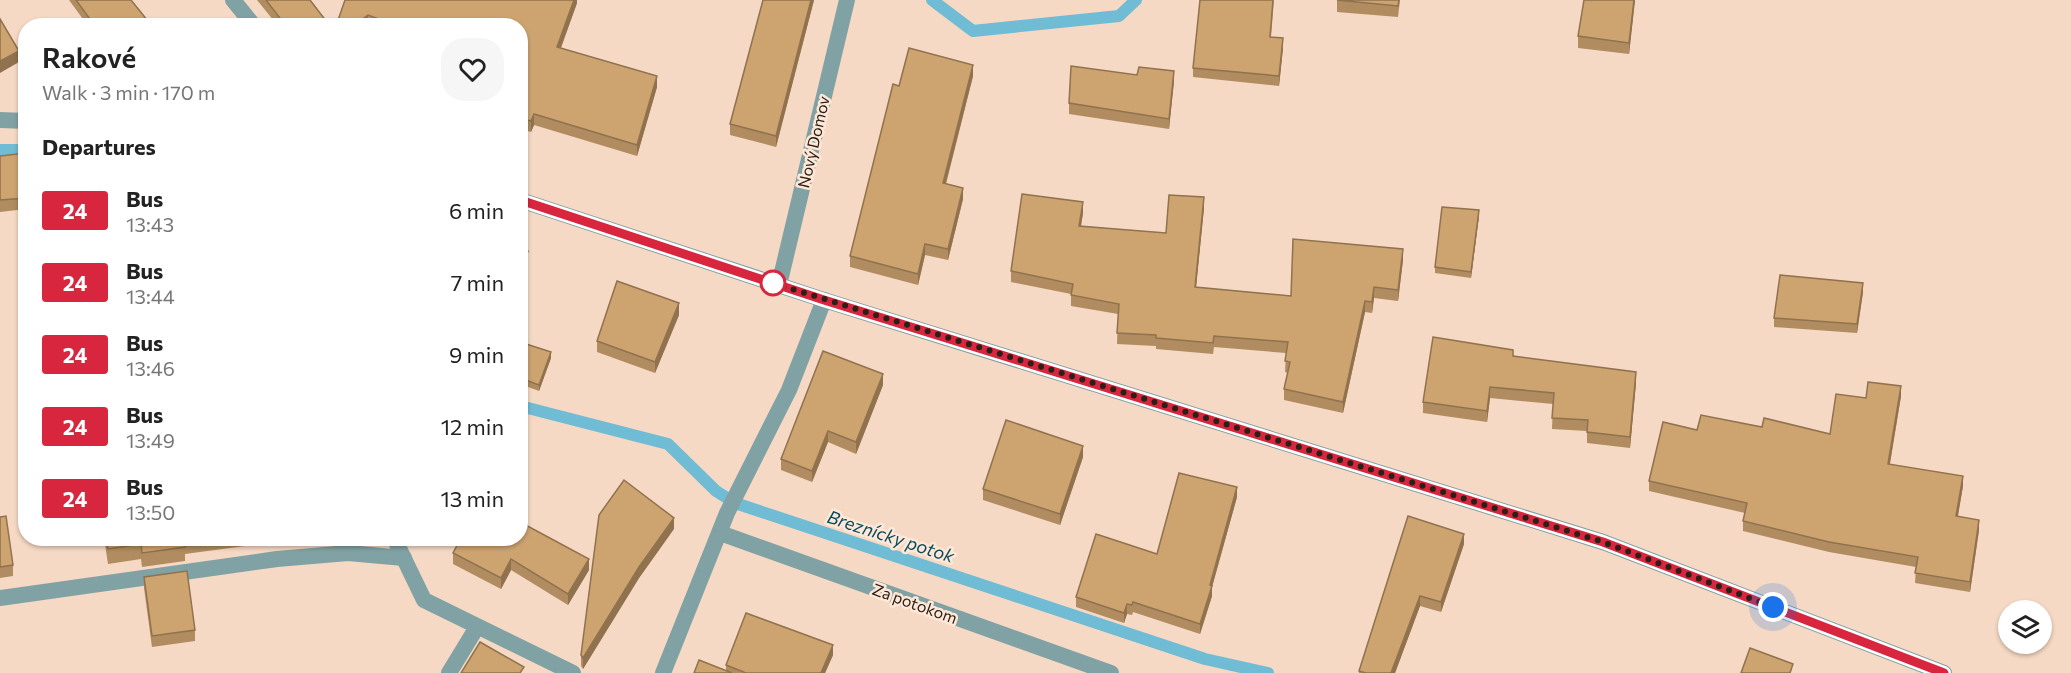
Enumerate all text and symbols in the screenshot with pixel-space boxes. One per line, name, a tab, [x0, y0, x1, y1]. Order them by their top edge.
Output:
button: heart	[441, 38, 504, 101]
text: Rakové	[42, 40, 136, 74]
text: Walk · 3 min · 170 m	[42, 80, 215, 104]
street label: Nový Domov	[793, 94, 833, 190]
text: Departures	[42, 133, 156, 160]
text: Bus	[126, 185, 163, 212]
text: 6 min	[449, 197, 504, 224]
text: 24	[63, 198, 87, 223]
text: 13:43	[126, 212, 174, 236]
text: Bus	[126, 257, 163, 284]
text: 7 min	[451, 269, 504, 296]
text: 24	[63, 270, 87, 295]
unlabelled marker	[760, 270, 786, 296]
text: 13:44	[126, 284, 175, 308]
text: Bus	[126, 329, 163, 356]
text: 9 min	[449, 341, 504, 368]
text: 24	[63, 342, 87, 367]
text: 13:46	[126, 356, 175, 380]
text: Bus	[126, 401, 163, 428]
text: 12 min	[441, 413, 504, 440]
text: 24	[63, 414, 87, 439]
text: 13:49	[126, 428, 175, 452]
text: Bus	[126, 473, 163, 500]
text: 13 min	[440, 485, 504, 512]
text: 24	[63, 486, 87, 511]
text: 13:50	[126, 500, 175, 524]
water label: Breznícky potok	[825, 505, 958, 567]
street label: Za potokom	[870, 579, 960, 627]
your location	[1758, 592, 1788, 622]
map controls	[1998, 600, 2052, 654]
button: layers	[1998, 600, 2052, 654]

